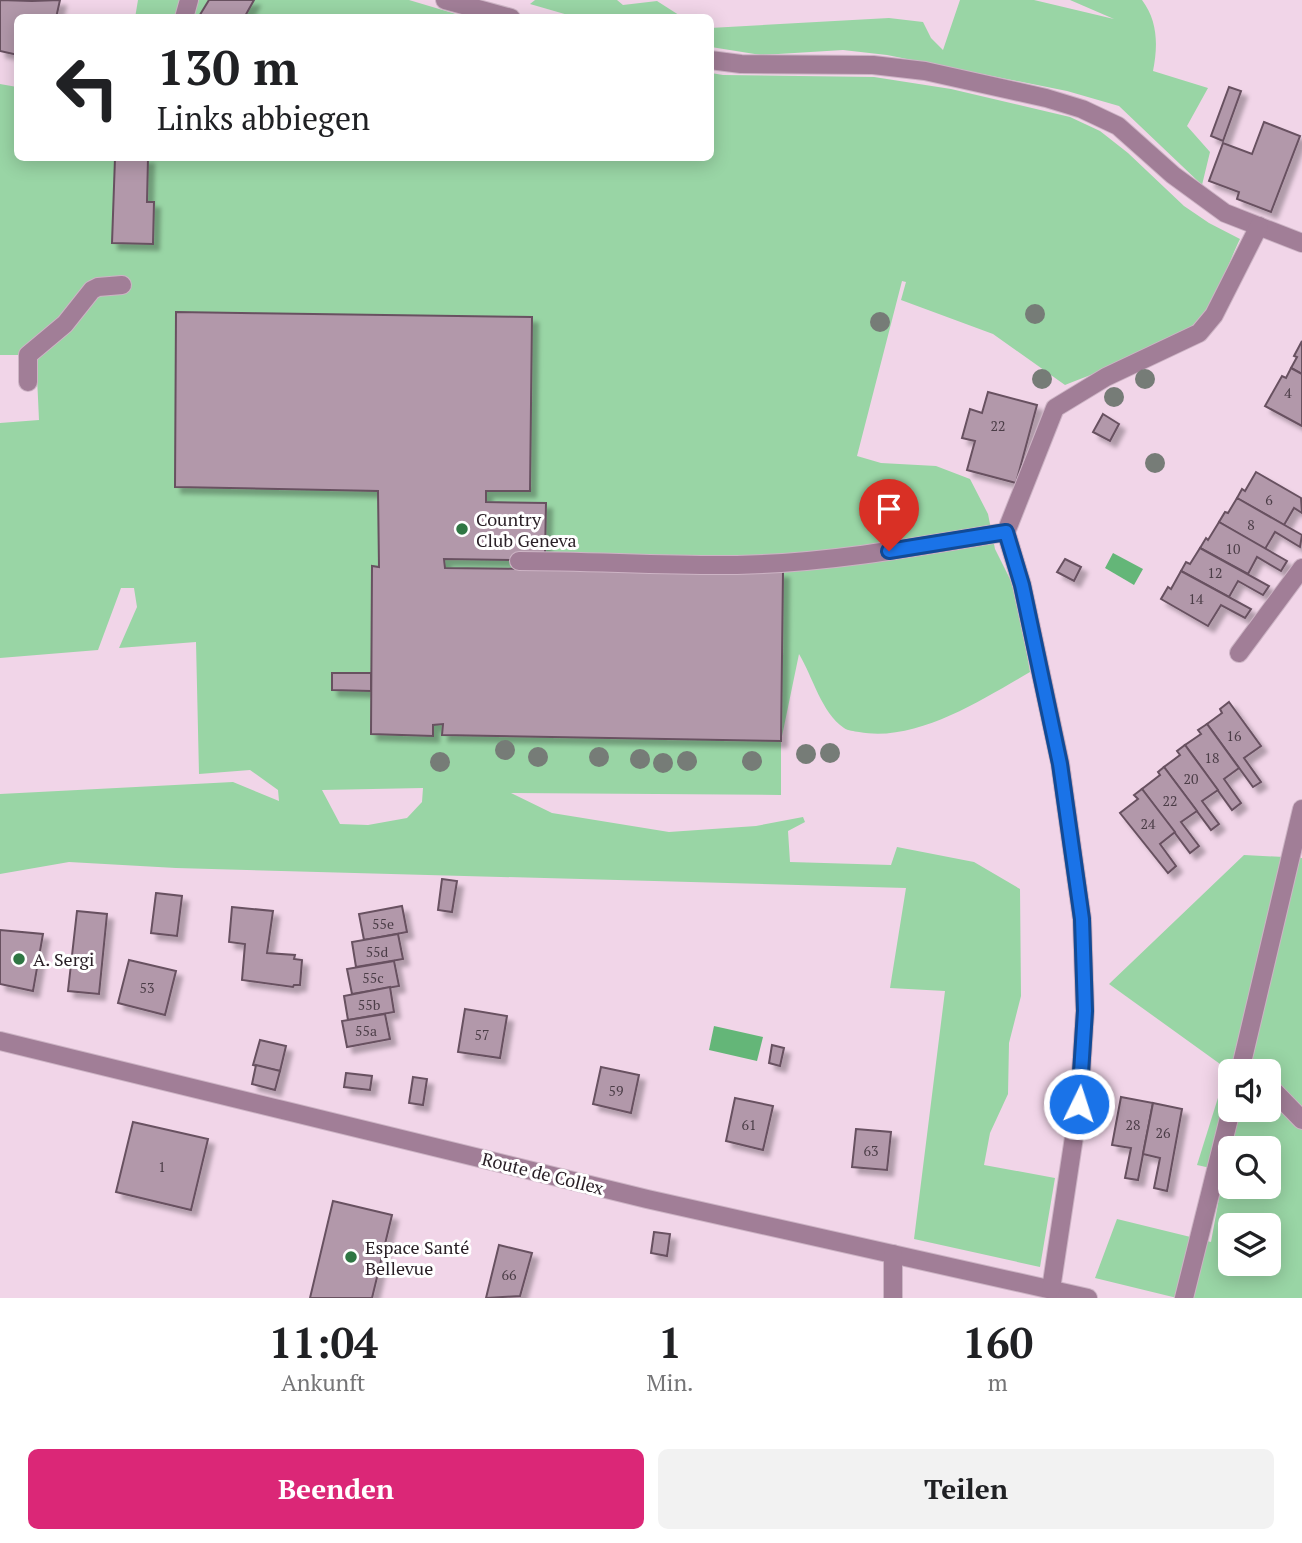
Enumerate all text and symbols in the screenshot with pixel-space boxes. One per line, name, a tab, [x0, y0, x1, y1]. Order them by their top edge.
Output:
text: 130 m	[157, 34, 299, 99]
icon: left	[42, 42, 133, 133]
text: Links abbiegen	[157, 97, 370, 139]
house number: 4	[1284, 383, 1292, 402]
house number: 22	[991, 416, 1005, 435]
pin	[859, 479, 919, 551]
icon: arrive	[870, 490, 908, 528]
house number: 6	[1265, 490, 1273, 509]
place label: Country Club Geneva	[476, 507, 577, 552]
house number: 8	[1247, 515, 1255, 534]
marker: Country Club Geneva	[454, 521, 470, 537]
house number: 10	[1226, 539, 1240, 558]
house number: 12	[1208, 563, 1222, 582]
house number: 14	[1189, 589, 1204, 608]
house number: 16	[1227, 726, 1242, 745]
house number: 18	[1205, 748, 1219, 767]
house number: 20	[1184, 769, 1198, 788]
house number: 22	[1163, 791, 1177, 810]
house number: 24	[1141, 814, 1156, 833]
house number: 55e	[372, 914, 394, 933]
house number: 55d	[366, 942, 389, 961]
place label: A. Sergi	[33, 947, 94, 971]
marker: A. Sergi	[11, 951, 27, 967]
house number: 55c	[362, 968, 384, 987]
house number: 53	[140, 978, 154, 997]
house number: 55b	[358, 995, 381, 1014]
house number: 55a	[355, 1021, 377, 1040]
house number: 57	[475, 1025, 489, 1044]
map controls	[1218, 1059, 1281, 1276]
button: sound	[1218, 1059, 1281, 1122]
position arrow	[1042, 1067, 1116, 1141]
house number: 59	[609, 1081, 623, 1100]
house number: 61	[742, 1115, 756, 1134]
house number: 28	[1126, 1115, 1140, 1134]
house number: 26	[1156, 1123, 1171, 1142]
button: search	[1218, 1136, 1281, 1199]
house number: 63	[864, 1141, 878, 1160]
street label: Route de Collex	[479, 1146, 607, 1200]
house number: 1	[158, 1157, 166, 1176]
button: layers	[1218, 1213, 1281, 1276]
place label: Espace Santé Bellevue	[365, 1235, 469, 1280]
marker: Espace Santé Bellevue	[343, 1249, 359, 1265]
house number: 66	[502, 1265, 517, 1284]
text: 11:04	[269, 1314, 378, 1370]
text: 1	[658, 1314, 682, 1370]
text: 160	[962, 1314, 1033, 1370]
text: Ankunft	[281, 1367, 365, 1398]
text: Min.	[647, 1367, 694, 1398]
text: m	[988, 1367, 1008, 1398]
button: Beenden	[28, 1449, 644, 1529]
button: Teilen	[658, 1449, 1274, 1529]

